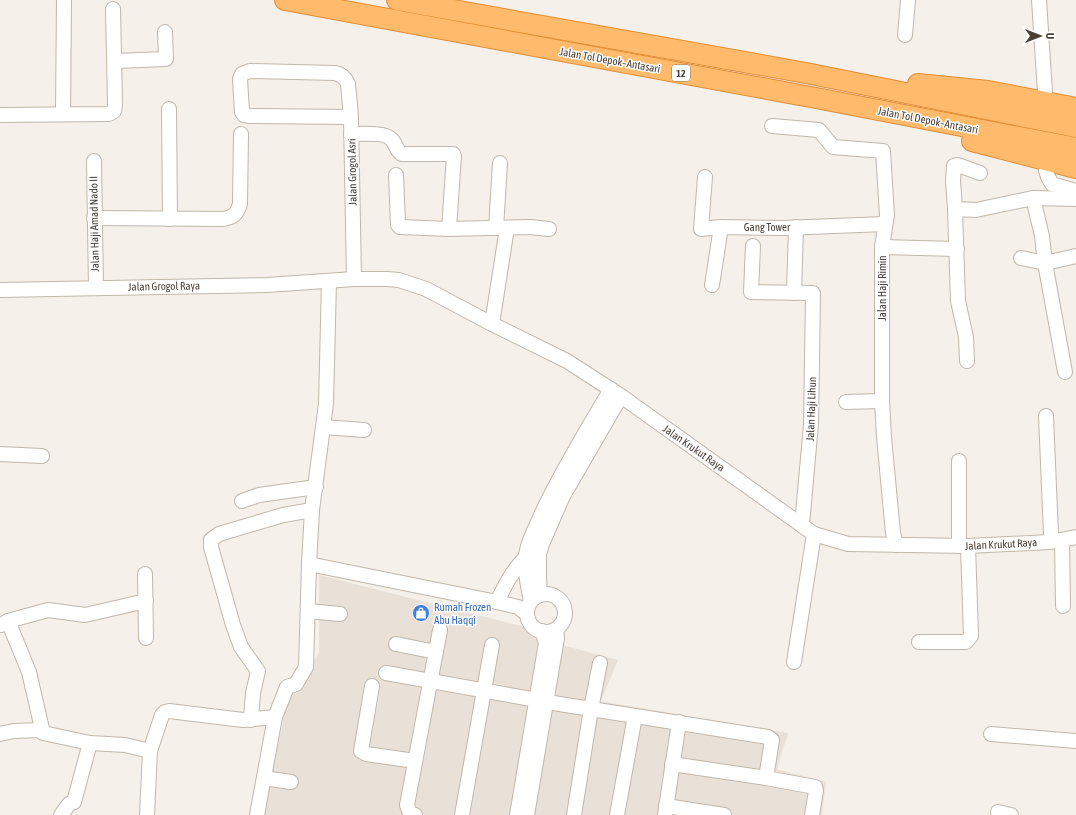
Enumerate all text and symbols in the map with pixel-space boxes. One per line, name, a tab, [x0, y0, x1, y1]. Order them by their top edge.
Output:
north arrow	[1020, 16, 1060, 56]
text: U	[1044, 33, 1056, 39]
street label: Jalan Tol Depok–Antasari	[559, 45, 661, 75]
road number: 12	[672, 65, 690, 81]
street label: Jalan Tol Depok–Antasari	[877, 104, 979, 136]
street label: Jalan Grogol Asri	[345, 138, 359, 206]
street label: Jalan Haji Amad Nado II	[87, 176, 101, 272]
street label: Gang Tower	[744, 221, 791, 233]
street label: Jalan Haji Rimin	[876, 255, 888, 321]
street label: Jalan Grogol Raya	[128, 279, 200, 293]
street label: Jalan Haji Lihun	[804, 377, 818, 441]
street label: Jalan Krukut Raya	[661, 422, 727, 474]
street label: Jalan Krukut Raya	[965, 536, 1037, 552]
place label: Rumah Frozen Abu Haqqi	[434, 601, 491, 626]
shop icon: Rumah Frozen Abu Haqqi	[411, 603, 431, 623]

